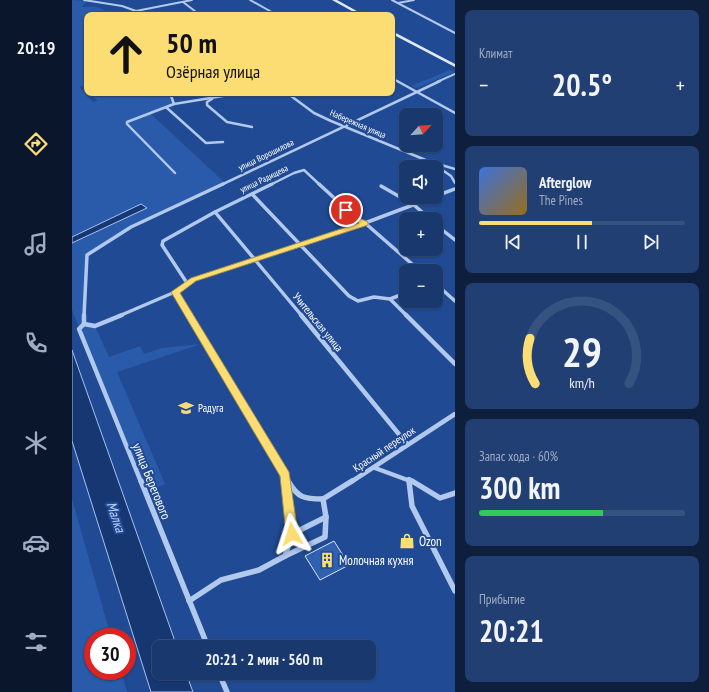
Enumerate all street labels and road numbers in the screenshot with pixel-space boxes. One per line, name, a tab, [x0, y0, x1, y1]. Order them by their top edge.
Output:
street label: Набережная улица	[329, 107, 388, 140]
street label: улица Ворошилова	[236, 136, 296, 173]
street label: улица Радищева	[238, 162, 290, 195]
street label: Учительская улица	[290, 290, 346, 354]
street label: Красный переулок	[350, 423, 418, 475]
street label: улица Берегового	[128, 440, 175, 522]

